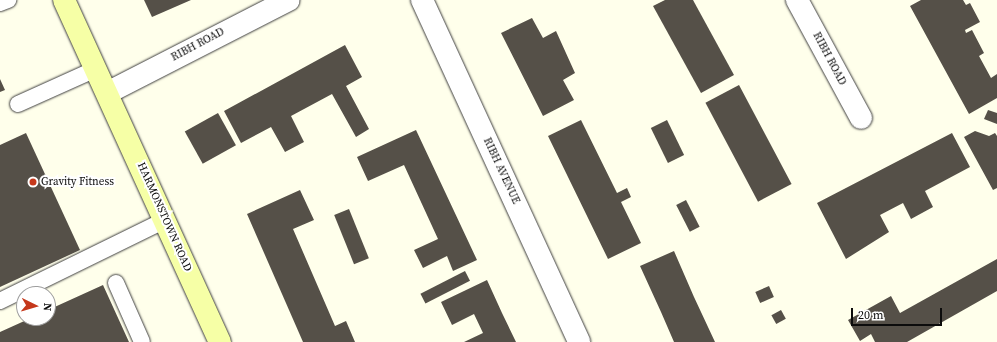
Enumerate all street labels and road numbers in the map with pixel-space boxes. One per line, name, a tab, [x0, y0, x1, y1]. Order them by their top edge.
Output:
street label: RIBH ROAD	[169, 25, 227, 65]
street label: RIBH ROAD	[809, 30, 849, 88]
street label: RIBH AVENUE	[480, 136, 522, 206]
street label: HARMONSTOWN ROAD	[134, 160, 194, 274]

